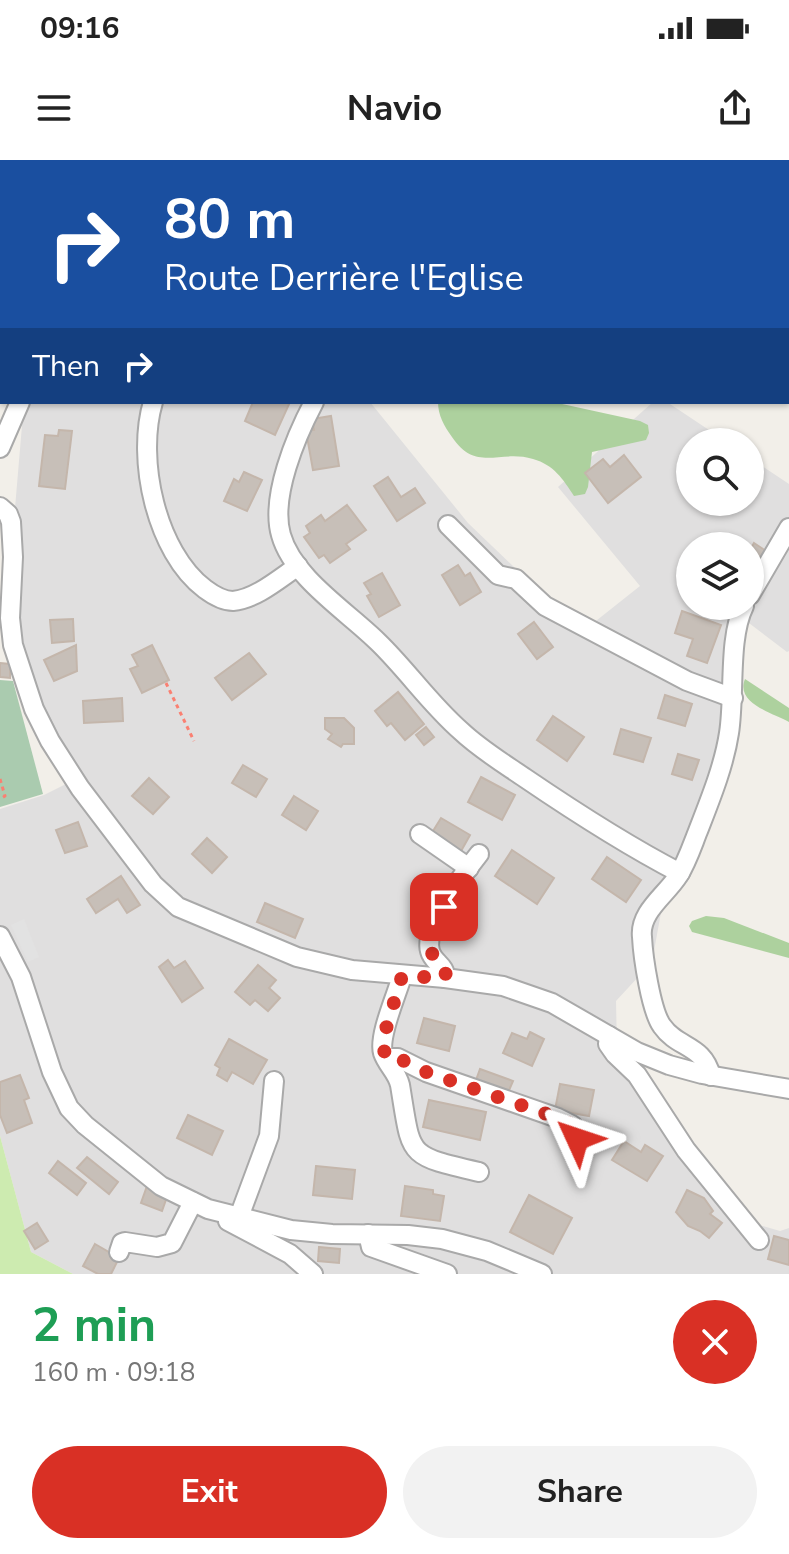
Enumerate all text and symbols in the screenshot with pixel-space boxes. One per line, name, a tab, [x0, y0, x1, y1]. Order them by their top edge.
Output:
text: 09:16	[40, 8, 119, 49]
text: Navio	[347, 84, 442, 133]
icon: menu	[32, 86, 76, 130]
icon: share	[713, 86, 757, 130]
text: 80 m	[164, 181, 295, 258]
icon: right	[32, 192, 136, 296]
text: Route Derrière l'Eglise	[164, 254, 524, 303]
icon: right	[116, 344, 160, 388]
text: Then	[32, 346, 100, 387]
map controls	[676, 428, 764, 620]
button: search	[676, 428, 764, 516]
button: layers	[676, 532, 764, 620]
pin	[410, 873, 478, 941]
icon: arrive	[422, 885, 466, 929]
position arrow	[535, 1097, 619, 1181]
text: 2 min	[32, 1292, 156, 1358]
button: close	[673, 1300, 757, 1384]
text: 160 m · 09:18	[32, 1355, 195, 1390]
button: Exit	[32, 1446, 387, 1538]
button: Share	[403, 1446, 757, 1538]

